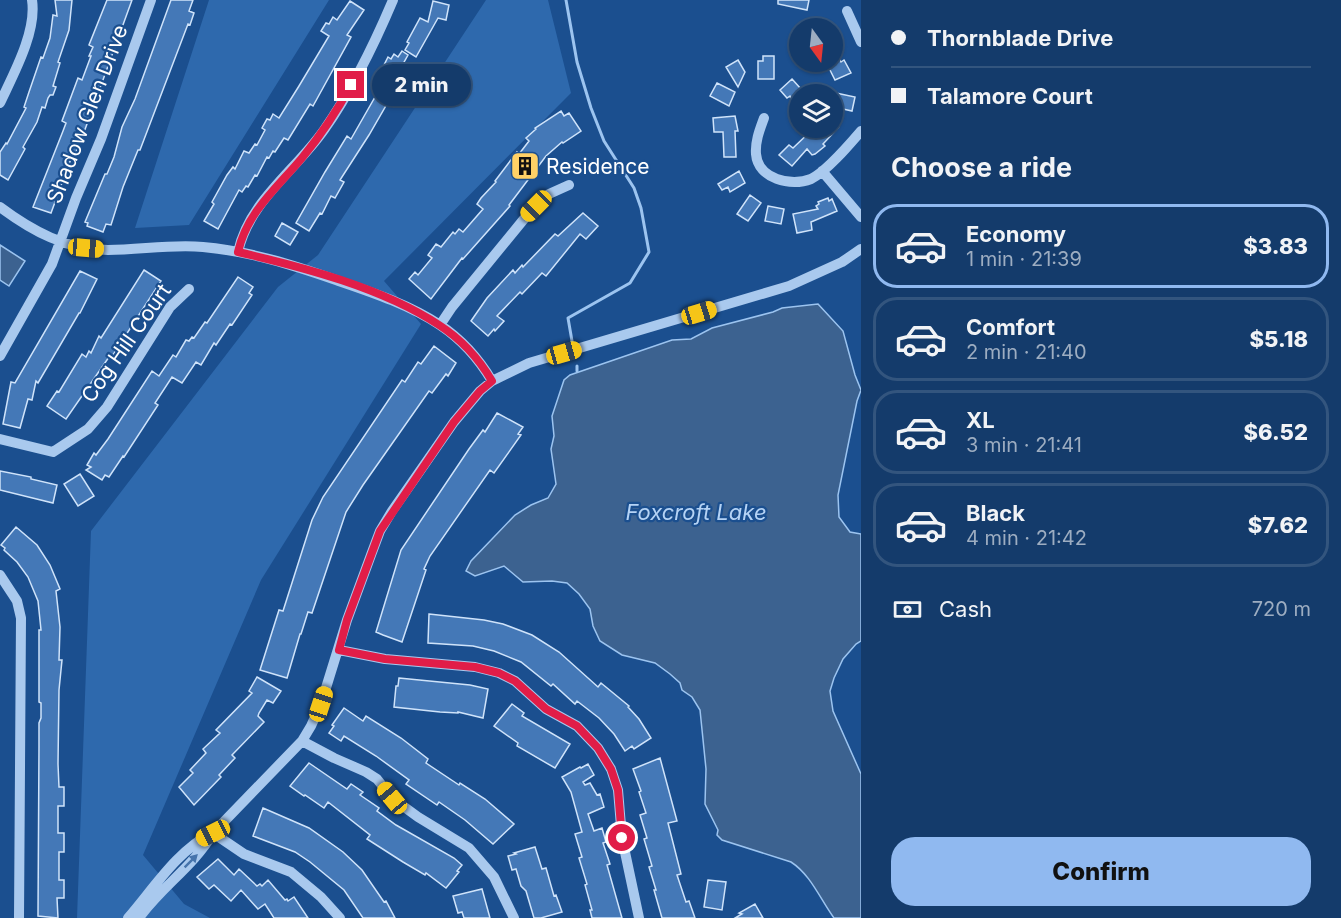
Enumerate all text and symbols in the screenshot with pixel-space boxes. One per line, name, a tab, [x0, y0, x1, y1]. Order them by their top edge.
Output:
north arrow	[789, 18, 843, 72]
map controls	[789, 18, 843, 138]
street label: Shadow Glen Drive	[41, 21, 133, 207]
text: Thornblade Drive	[927, 25, 1113, 51]
callout: 2 min	[372, 64, 471, 106]
route end	[337, 71, 364, 98]
text: 2 min	[394, 73, 449, 97]
text: Talamore Court	[927, 83, 1093, 109]
button: layers	[789, 84, 843, 138]
building icon: Residence	[509, 150, 541, 182]
text: Choose a ride	[891, 151, 1072, 184]
place label: Residence	[546, 154, 649, 179]
car	[517, 187, 555, 225]
icon: car	[894, 219, 948, 273]
text: Economy	[966, 221, 1066, 247]
text: $3.83	[1243, 233, 1308, 259]
car	[67, 237, 105, 259]
text: 1 min · 21:39	[966, 247, 1082, 271]
street label: Cog Hill Court	[76, 279, 176, 407]
car	[679, 299, 719, 327]
icon: car	[894, 312, 948, 366]
text: Comfort	[966, 314, 1055, 340]
text: $5.18	[1250, 326, 1308, 352]
car	[544, 339, 584, 367]
text: 2 min · 21:40	[966, 340, 1087, 364]
icon: car	[894, 405, 948, 459]
text: XL	[966, 407, 995, 433]
text: $6.52	[1243, 419, 1308, 445]
text: 3 min · 21:41	[966, 433, 1082, 457]
icon: car	[894, 498, 948, 552]
water label: Foxcroft Lake	[625, 499, 767, 525]
text: Black	[966, 500, 1025, 526]
text: $7.62	[1248, 512, 1308, 538]
text: 4 min · 21:42	[966, 526, 1087, 550]
icon: cash	[891, 593, 924, 626]
text: Cash	[939, 596, 992, 622]
text: 720 m	[1252, 597, 1311, 621]
car	[307, 684, 335, 724]
car	[374, 778, 410, 818]
car	[193, 817, 233, 849]
route start	[608, 824, 635, 851]
button: Confirm	[891, 837, 1311, 906]
one-way arrow	[184, 854, 199, 868]

